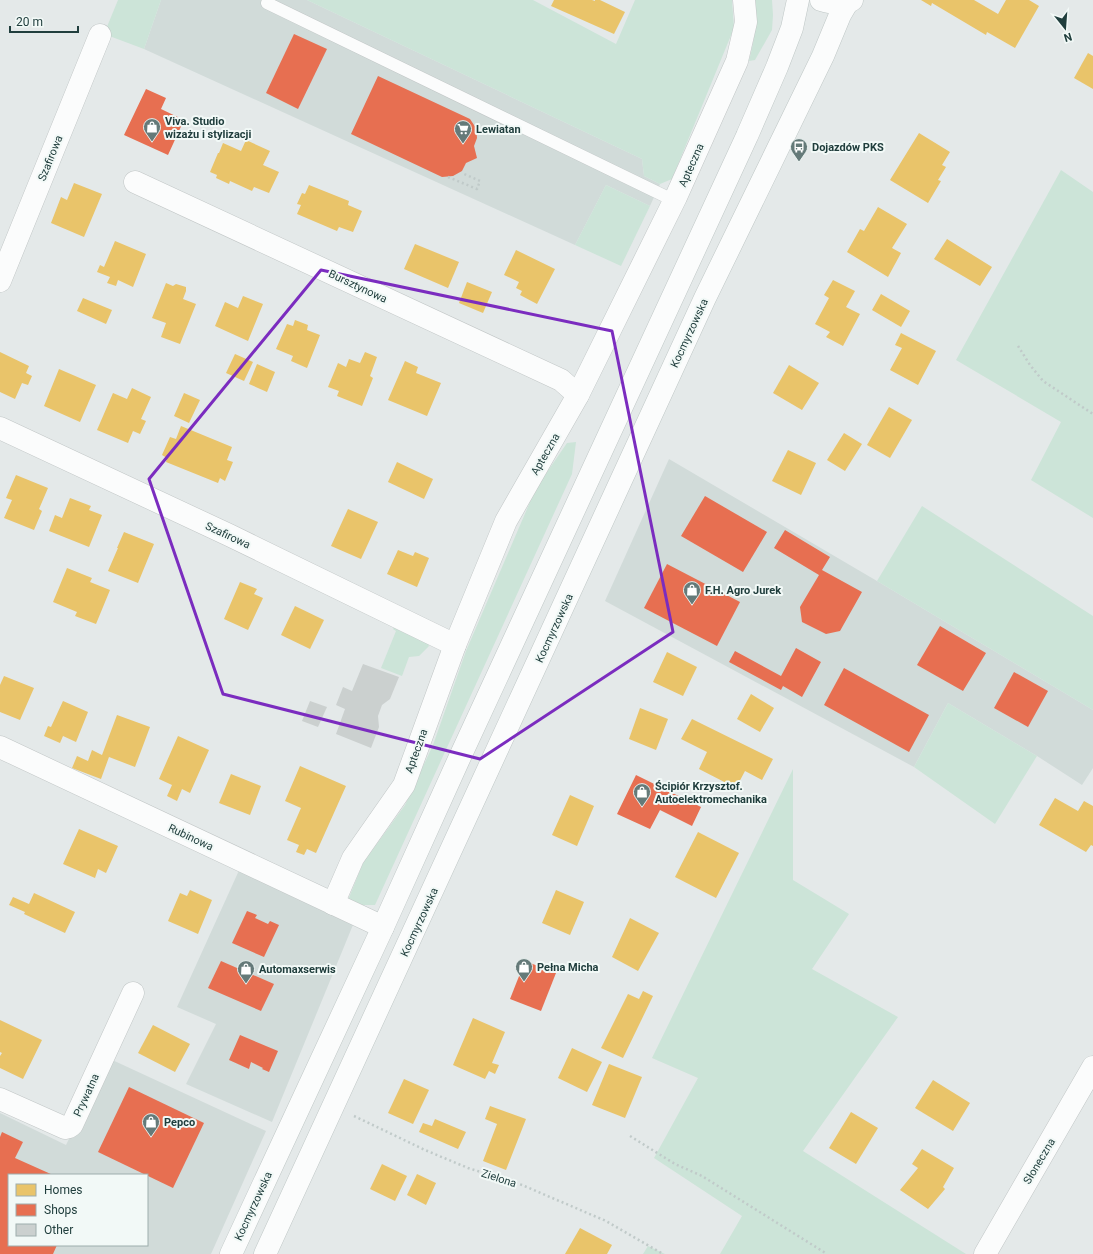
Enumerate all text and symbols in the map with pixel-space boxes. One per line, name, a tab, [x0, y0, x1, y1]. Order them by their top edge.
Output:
scale bar	[10, 8, 78, 34]
north arrow	[1045, 8, 1085, 48]
text: 20 m	[16, 15, 43, 29]
text: N	[1062, 30, 1073, 45]
place label: Viva. Studio wizażu i stylizacji	[165, 115, 251, 141]
shop icon: Viva. Studio wizażu i stylizacji	[142, 117, 162, 142]
supermarket icon: Lewiatan	[453, 119, 473, 144]
place label: Lewiatan	[476, 123, 521, 136]
street label: Szafirowa	[35, 133, 66, 183]
bus stop icon: Dojazdów PKS	[789, 137, 809, 162]
place label: Dojazdów PKS	[812, 141, 884, 154]
street label: Apteczna	[676, 142, 707, 189]
street label: Bursztynowa	[326, 267, 389, 306]
street label: Kocmyrzowska	[668, 297, 711, 370]
street label: Apteczna	[528, 431, 563, 477]
street label: Szafirowa	[203, 519, 252, 552]
shop icon: F.H. Agro Jurek	[682, 580, 702, 605]
place label: F.H. Agro Jurek	[705, 584, 781, 597]
street label: Kocmyrzowska	[533, 592, 576, 665]
street label: Apteczna	[402, 727, 430, 775]
place label: Ścipiór Krzysztof. Autoelektromechanika	[655, 780, 767, 806]
shop icon: Ścipiór Krzysztof. Autoelektromechanika	[632, 782, 652, 807]
street label: Rubinowa	[166, 821, 215, 854]
street label: Kocmyrzowska	[398, 886, 441, 959]
shop icon: Pełna Micha	[514, 957, 534, 982]
shop icon: Automaxserwis	[236, 959, 256, 984]
place label: Pełna Micha	[537, 961, 599, 974]
place label: Automaxserwis	[259, 963, 336, 976]
street label: Prywatna	[71, 1072, 102, 1119]
shop icon: Pepco	[141, 1112, 161, 1137]
place label: Pepco	[164, 1116, 195, 1129]
street label: Słoneczna	[1021, 1136, 1058, 1186]
street label: Zielona	[480, 1167, 518, 1190]
street label: Kocmyrzowska	[232, 1170, 275, 1243]
legend	[8, 1174, 148, 1246]
text: Homes	[44, 1183, 82, 1197]
text: Shops	[44, 1203, 78, 1217]
text: Other	[44, 1223, 73, 1237]

